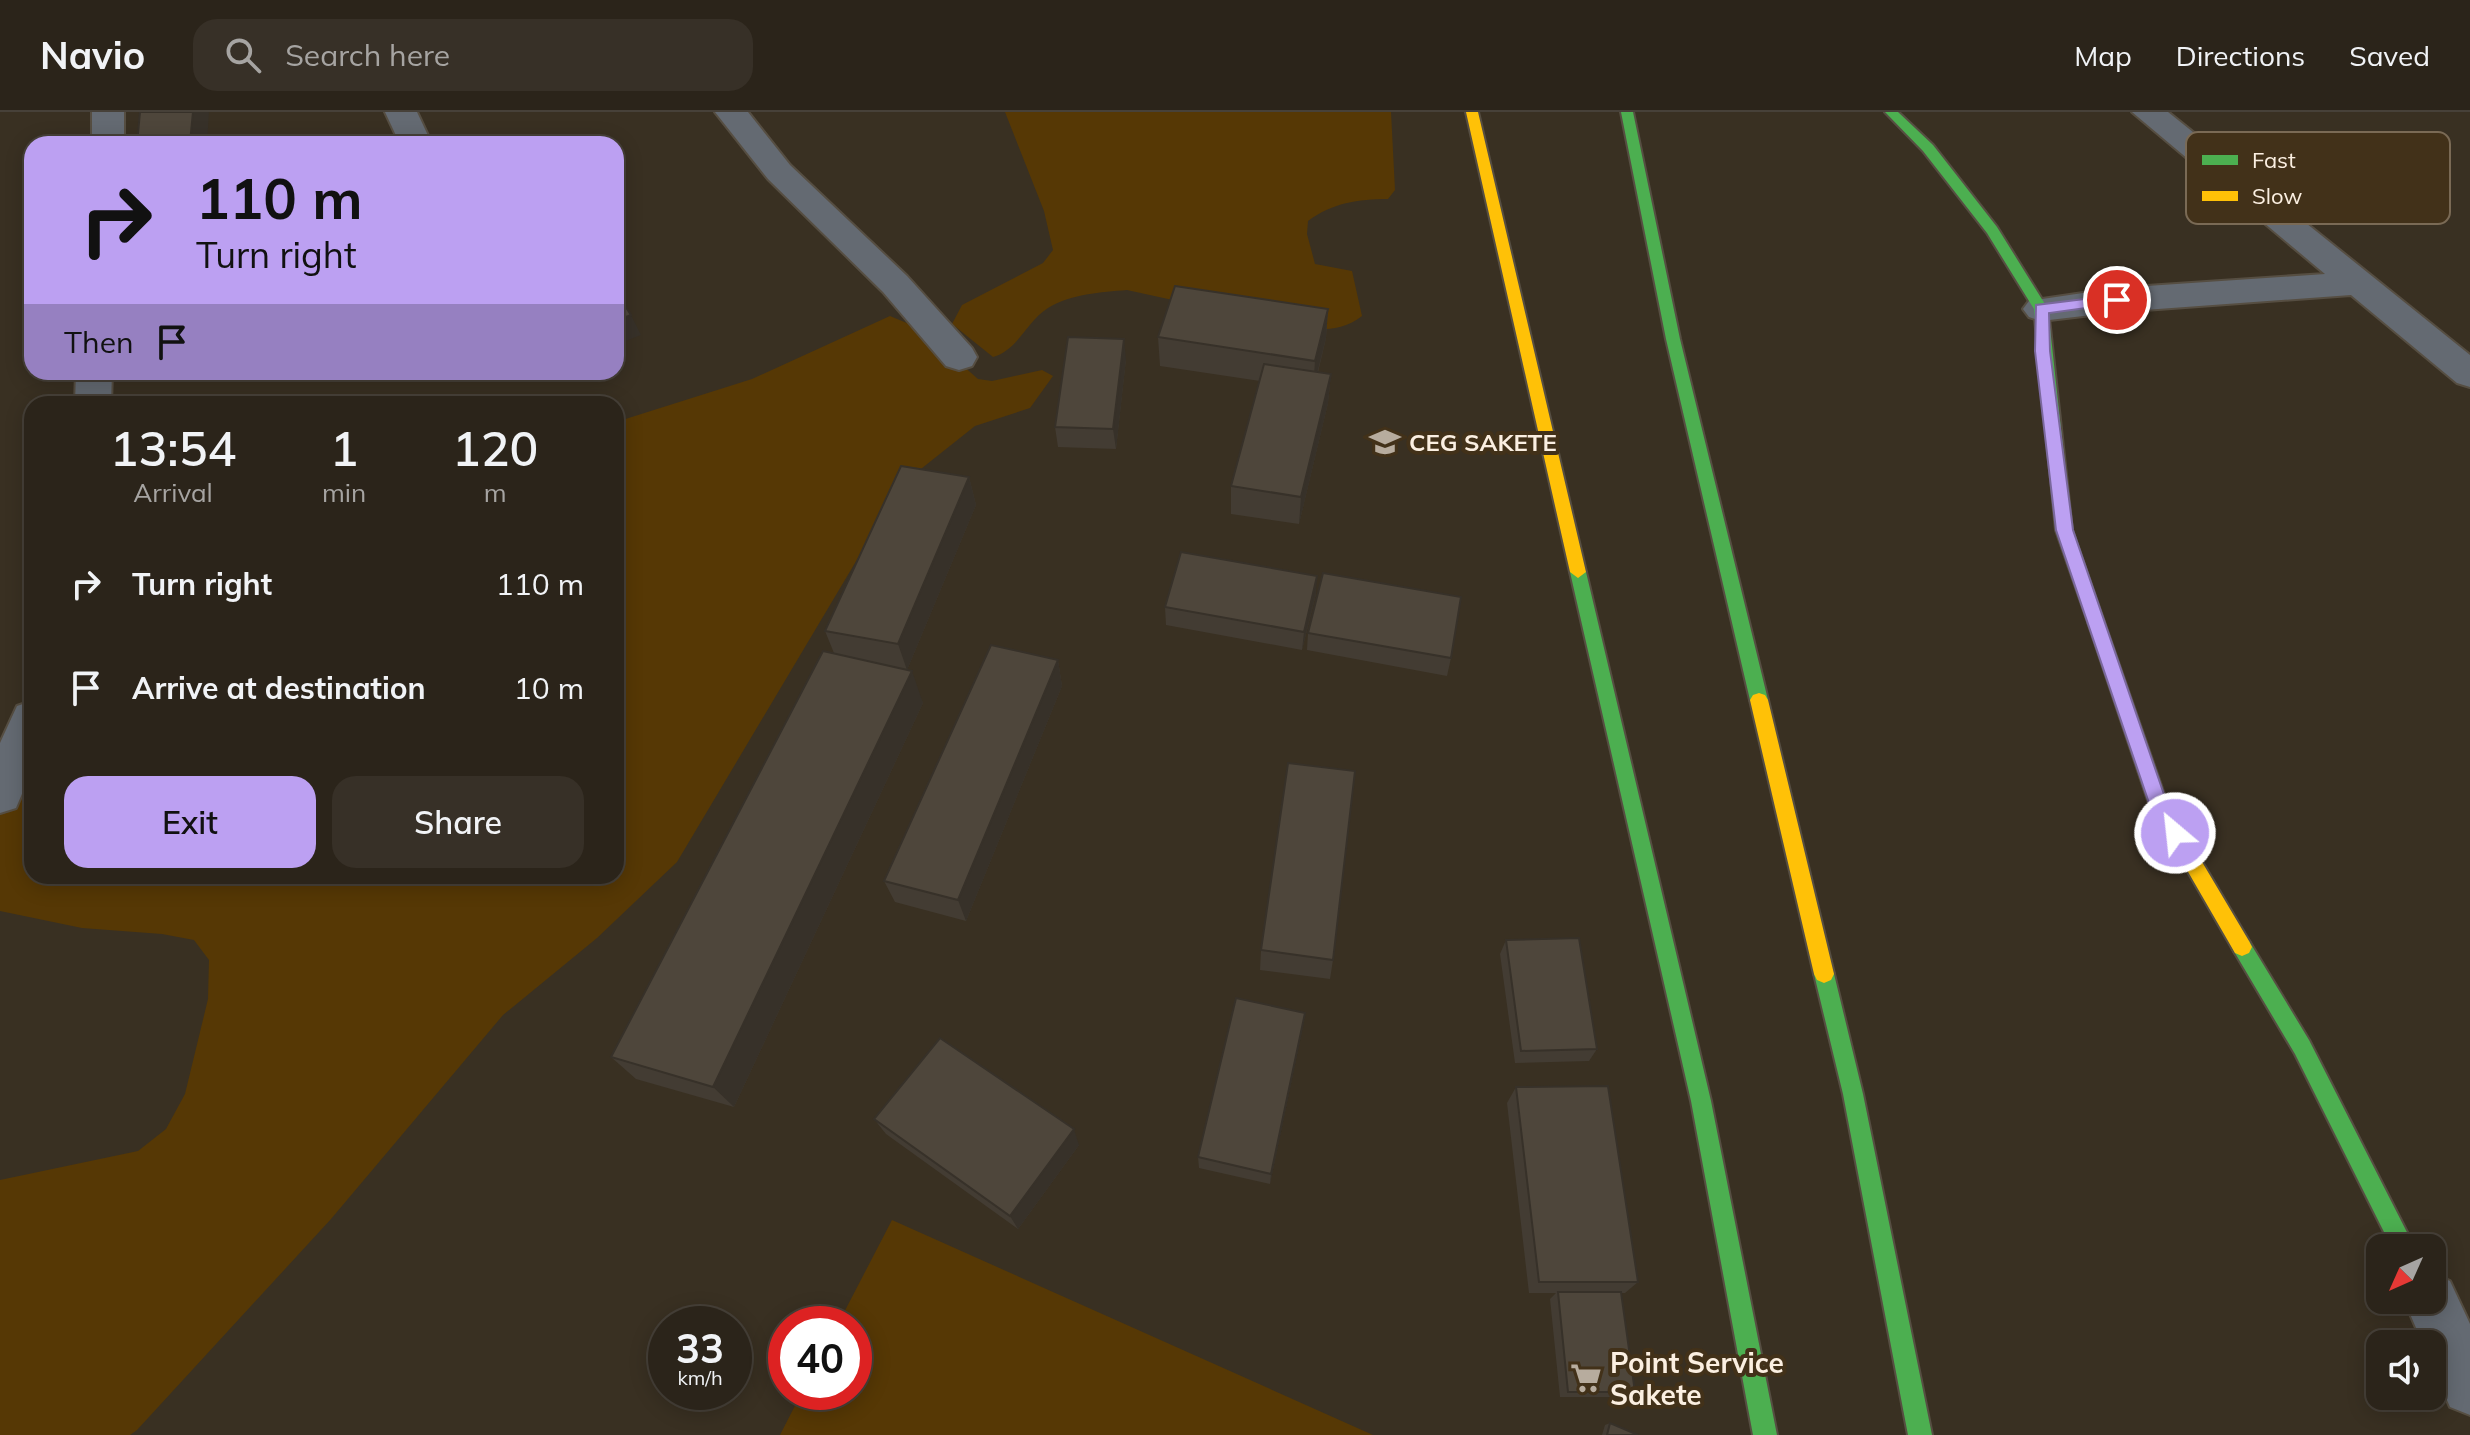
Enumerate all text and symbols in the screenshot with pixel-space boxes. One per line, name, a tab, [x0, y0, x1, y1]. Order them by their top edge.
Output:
search box	[193, 19, 753, 91]
text: Navio	[40, 31, 145, 79]
icon: search	[221, 33, 265, 77]
text: Search here	[285, 36, 450, 74]
text: Map	[2074, 38, 2132, 73]
text: Directions	[2176, 38, 2305, 73]
text: Saved	[2349, 38, 2430, 73]
legend	[2186, 132, 2450, 224]
text: Fast	[2252, 146, 2296, 174]
text: 110 m	[196, 163, 363, 233]
icon: right	[64, 168, 168, 272]
text: Slow	[2252, 182, 2302, 210]
text: Turn right	[196, 232, 357, 277]
pin	[2083, 266, 2151, 334]
icon: arrive	[2095, 278, 2139, 322]
icon: arrive	[150, 320, 194, 364]
text: Then	[64, 323, 134, 361]
text: 13:54	[110, 418, 236, 478]
text: 1	[330, 418, 358, 478]
text: 120	[452, 418, 538, 478]
school or university icon: CEG SAKETE	[1368, 425, 1402, 459]
place label: CEG SAKETE	[1409, 427, 1557, 457]
text: Arrival	[133, 476, 213, 509]
text: min	[322, 476, 366, 509]
text: m	[484, 476, 507, 509]
icon: right	[64, 562, 108, 606]
text: Turn right	[132, 565, 272, 603]
text: 110 m	[496, 565, 584, 603]
icon: arrive	[64, 666, 108, 710]
text: Arrive at destination	[132, 669, 426, 707]
text: 10 m	[514, 669, 584, 707]
button: Exit	[64, 776, 316, 868]
button: Share	[332, 776, 584, 868]
position arrow	[2133, 791, 2217, 875]
north arrow	[2366, 1234, 2446, 1314]
map controls	[2366, 1234, 2446, 1410]
speed limit sign: 40	[768, 1306, 872, 1410]
text: 33	[676, 1323, 724, 1373]
button: sound	[2366, 1330, 2446, 1410]
place label: Point Service Sakete	[1610, 1345, 1784, 1412]
supermarket icon: Point Service Sakete	[1569, 1361, 1603, 1395]
text: km/h	[677, 1365, 723, 1390]

